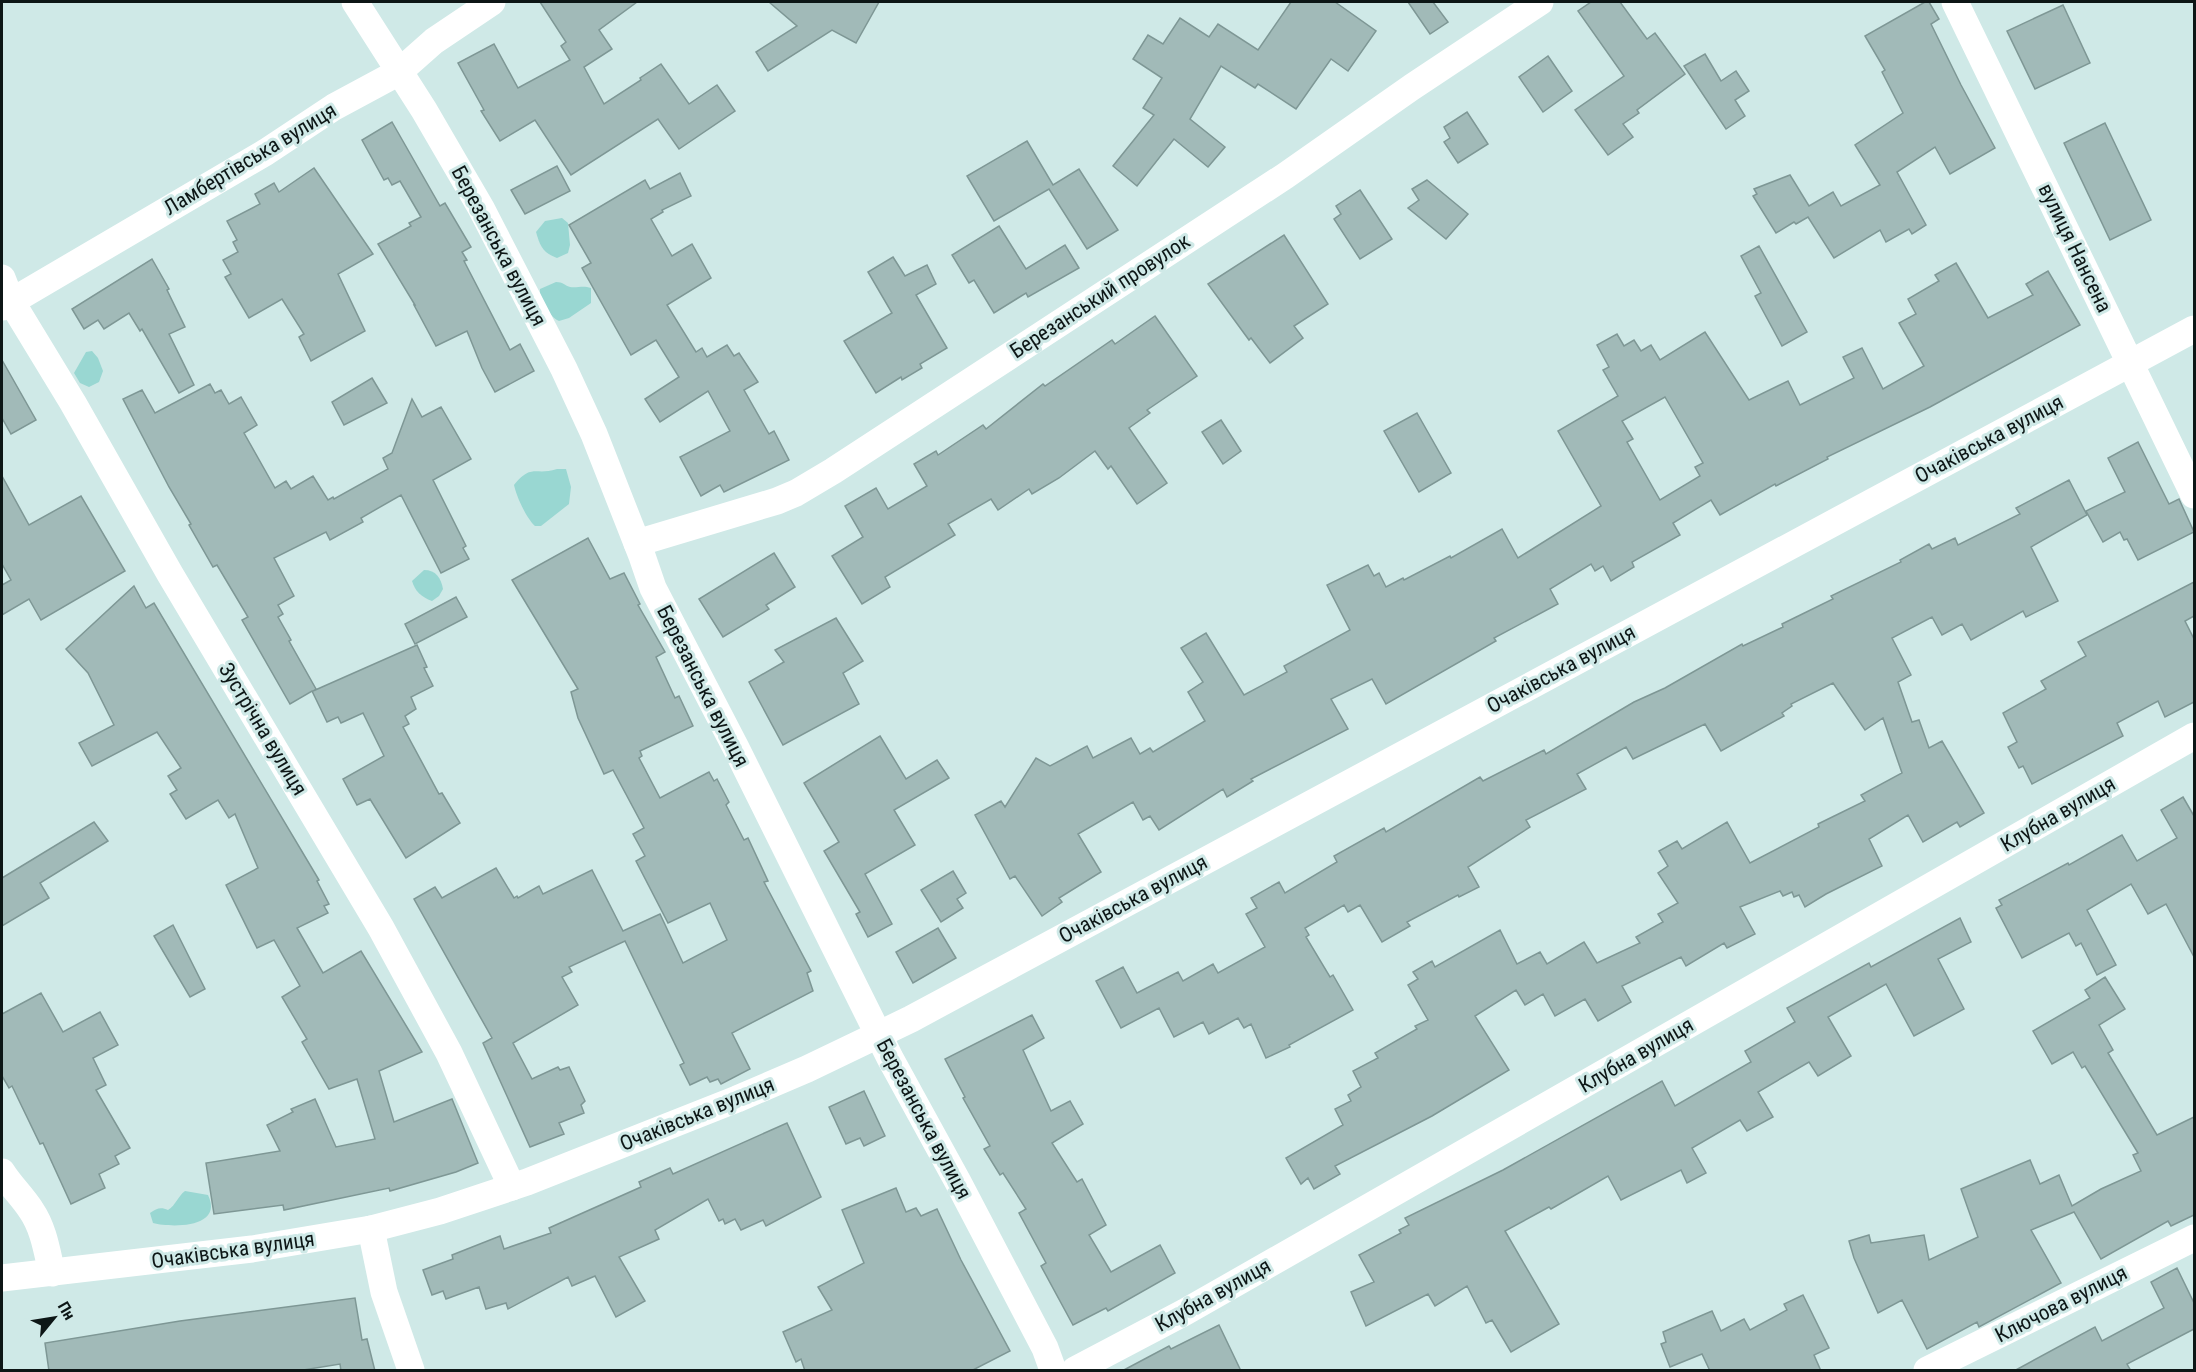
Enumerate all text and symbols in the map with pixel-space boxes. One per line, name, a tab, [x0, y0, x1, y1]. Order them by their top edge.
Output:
street label: Ламбертівська вулиця	[160, 98, 340, 220]
street label: Березанська вулиця	[447, 162, 551, 330]
street label: вулиця Нансена	[2033, 180, 2117, 316]
street label: Березанський провулок	[1006, 229, 1194, 363]
street label: Очаківська вулиця	[1911, 390, 2067, 488]
street label: Березанська вулиця	[652, 601, 754, 771]
street label: Очаківська вулиця	[1483, 620, 1639, 718]
street label: Зустрічна вулиця	[214, 658, 312, 800]
street label: Клубна вулиця	[1996, 772, 2120, 856]
street label: Очаківська вулиця	[1055, 850, 1211, 948]
street label: Клубна вулиця	[1574, 1013, 1698, 1097]
street label: Березанська вулиця	[872, 1035, 976, 1203]
street label: Очаківська вулиця	[616, 1072, 778, 1156]
street label: Очаківська вулиця	[150, 1227, 316, 1273]
street label: Клубна вулиця	[1151, 1253, 1275, 1337]
street label: Ключова вулиця	[1991, 1260, 2131, 1348]
north arrow	[24, 1288, 84, 1348]
text: Пн	[54, 1298, 79, 1323]

